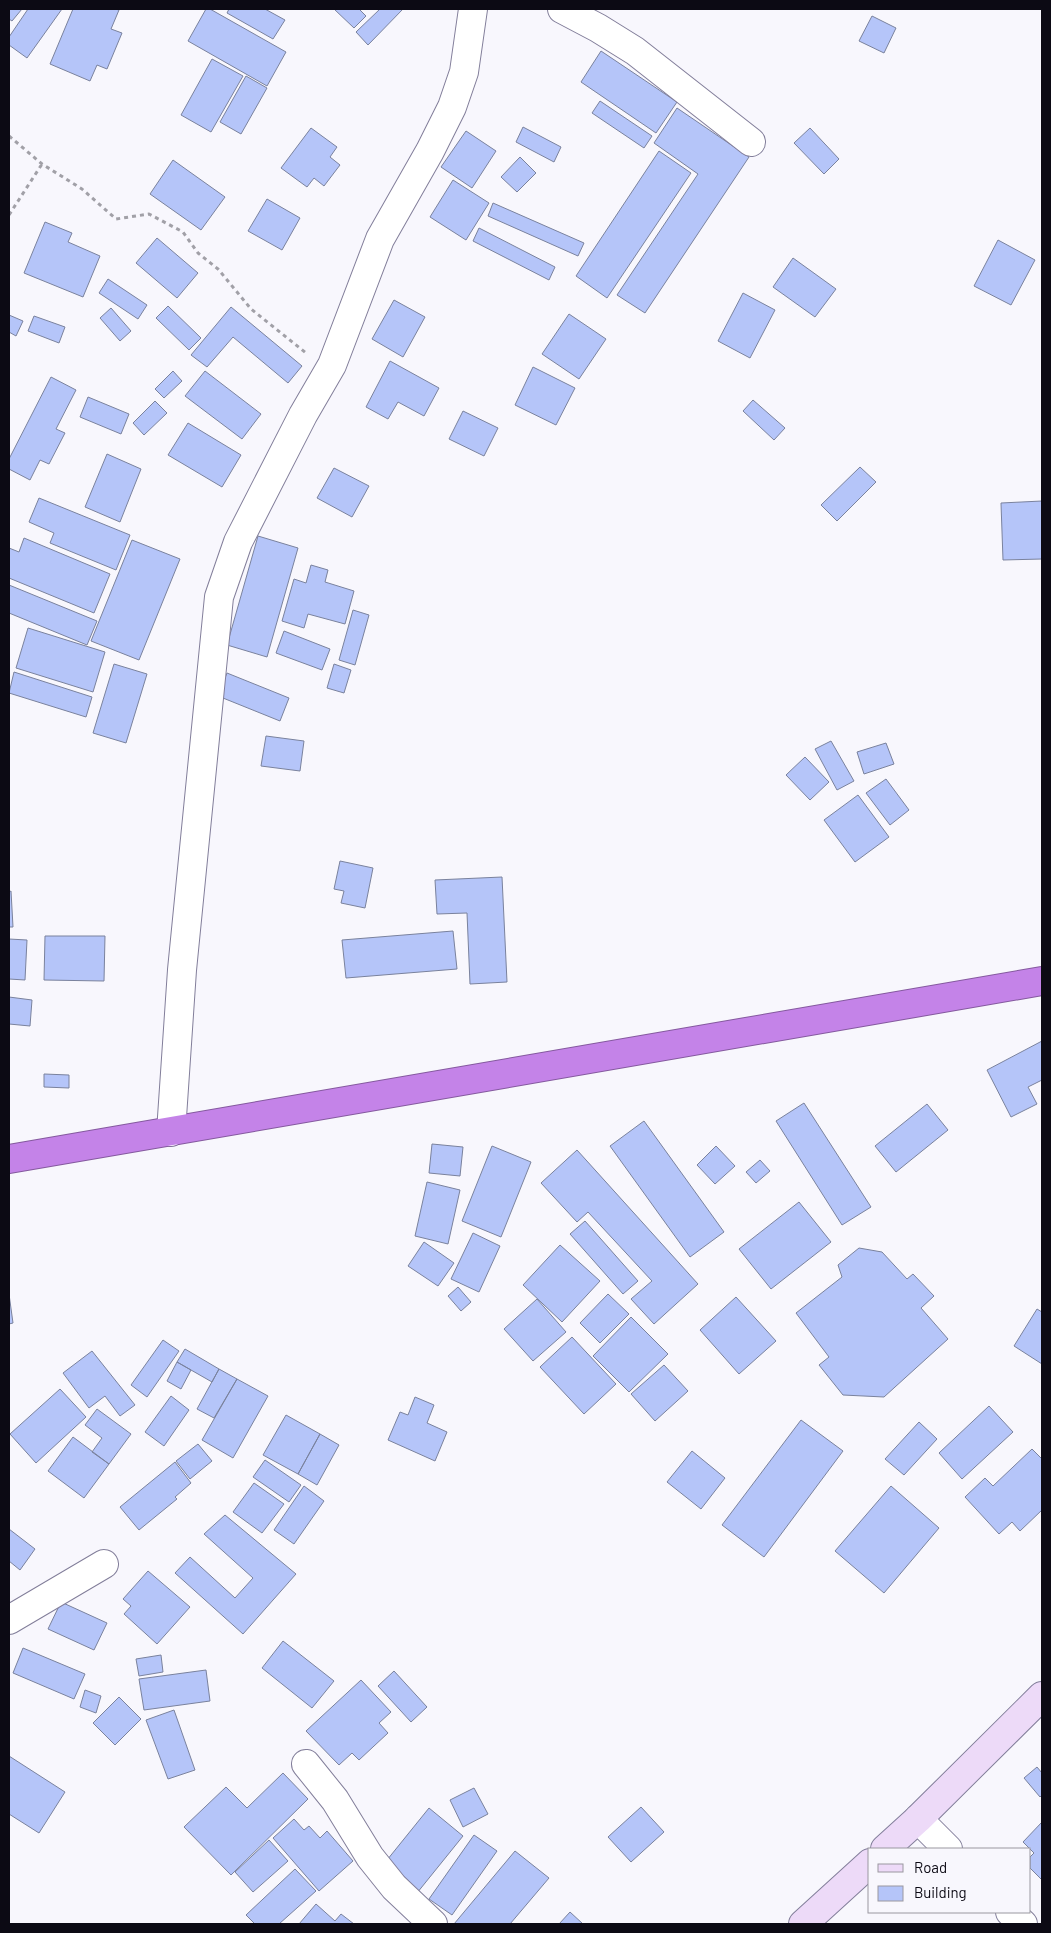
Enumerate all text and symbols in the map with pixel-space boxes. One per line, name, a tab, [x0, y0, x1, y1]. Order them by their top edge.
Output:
legend	[868, 1848, 1031, 1913]
text: Road	[914, 1858, 947, 1876]
text: Building	[914, 1883, 967, 1901]

